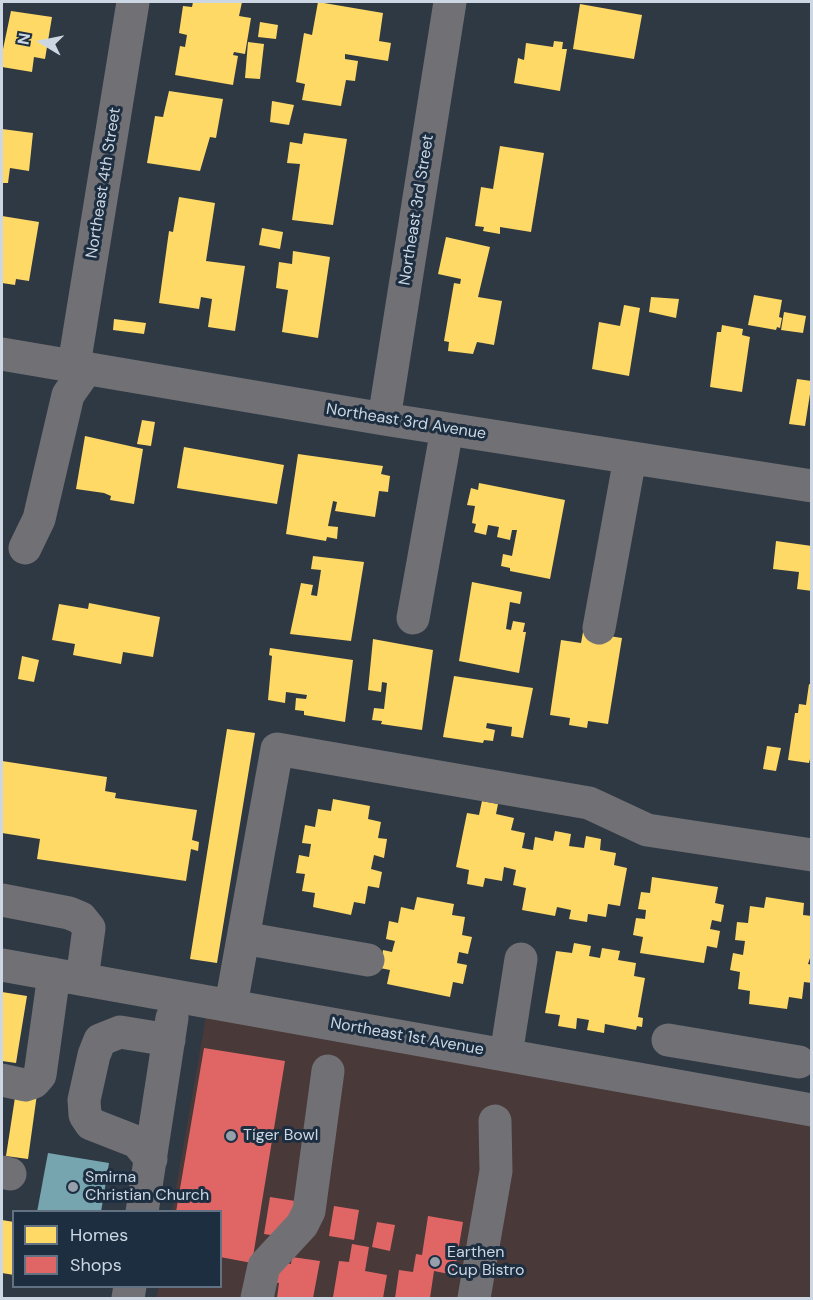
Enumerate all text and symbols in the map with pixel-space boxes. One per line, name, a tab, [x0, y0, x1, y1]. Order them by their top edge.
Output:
north arrow	[12, 12, 72, 72]
text: N	[12, 31, 35, 46]
street label: Northeast 4th Street	[83, 106, 125, 260]
street label: Northeast 3rd Street	[396, 133, 438, 287]
street label: Northeast 3rd Avenue	[325, 400, 487, 444]
street label: Northeast 1st Avenue	[329, 1014, 485, 1060]
place label: Tiger Bowl	[243, 1126, 318, 1146]
marker: Tiger Bowl	[224, 1129, 238, 1143]
place label: Smirna Christian Church	[85, 1168, 209, 1206]
marker: Smirna Christian Church	[66, 1180, 80, 1194]
legend	[12, 1210, 222, 1288]
text: Homes	[70, 1223, 128, 1247]
place label: Earthen Cup Bistro	[447, 1243, 524, 1281]
text: Shops	[70, 1253, 122, 1277]
marker: Earthen Cup Bistro	[428, 1255, 442, 1269]

